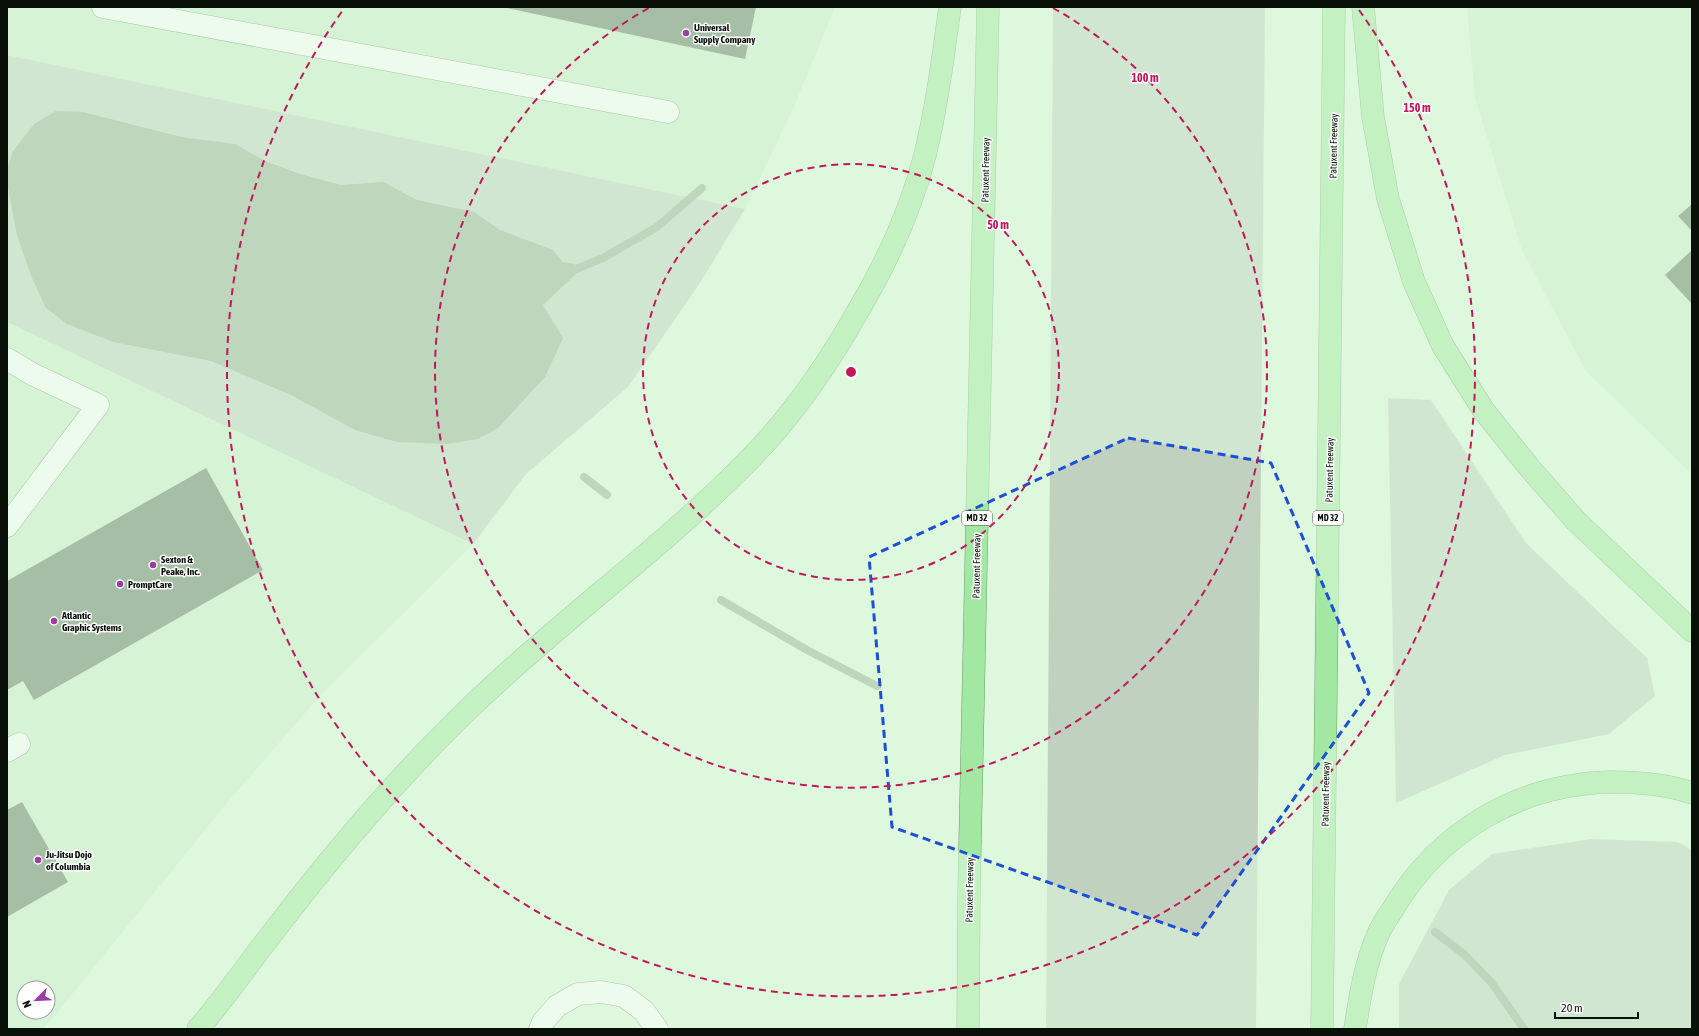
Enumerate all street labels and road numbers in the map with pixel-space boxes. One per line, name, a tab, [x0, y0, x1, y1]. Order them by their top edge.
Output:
street label: Patuxent Freeway	[1327, 113, 1340, 179]
street label: Patuxent Freeway	[979, 137, 992, 203]
street label: Patuxent Freeway	[1323, 437, 1336, 503]
road number: MD 32	[962, 511, 992, 525]
road number: MD 32	[1313, 511, 1343, 525]
street label: Patuxent Freeway	[970, 533, 983, 599]
street label: Patuxent Freeway	[1319, 761, 1332, 827]
street label: Patuxent Freeway	[963, 857, 976, 923]

